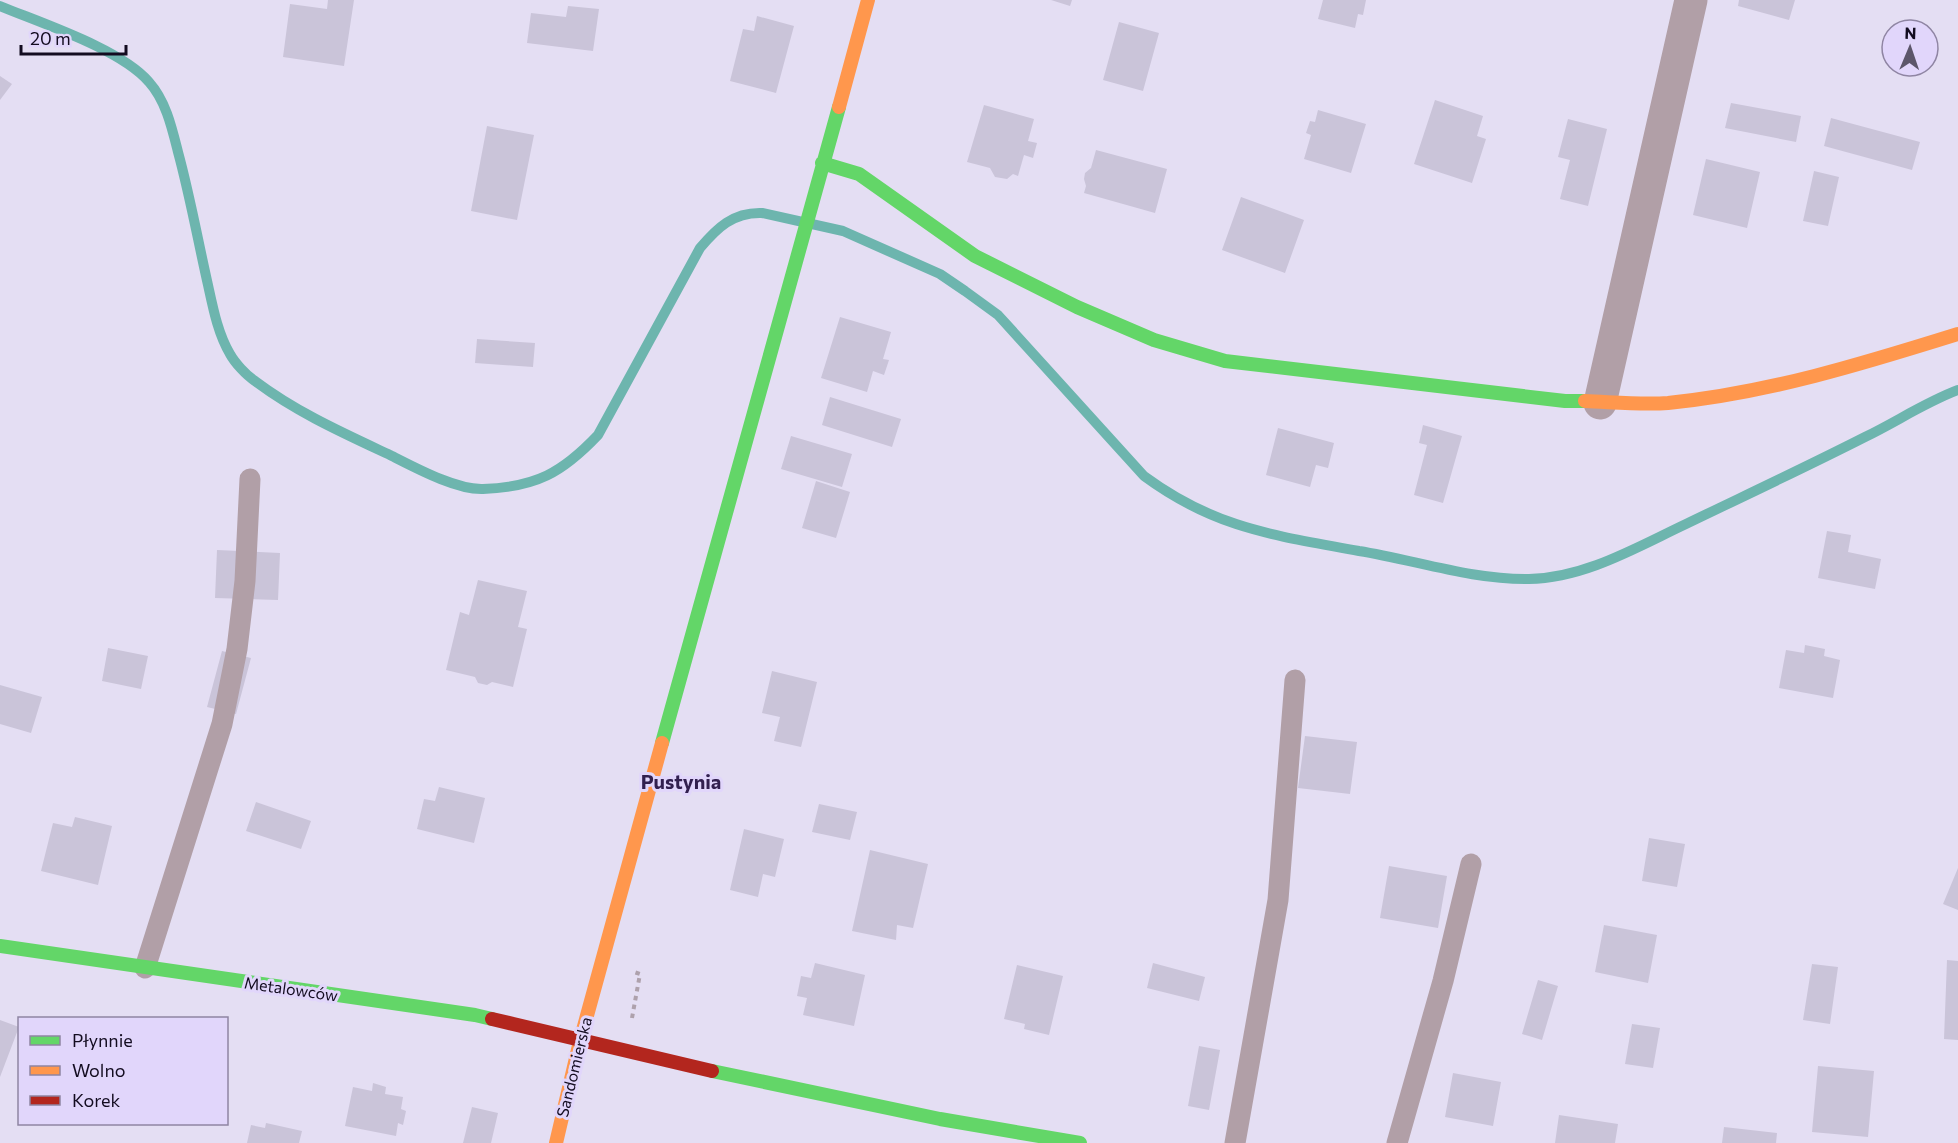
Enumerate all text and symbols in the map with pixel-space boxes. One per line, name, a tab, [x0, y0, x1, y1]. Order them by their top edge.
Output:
scale bar	[21, 18, 126, 56]
north arrow	[1880, 18, 1940, 78]
text: N	[1904, 23, 1917, 42]
text: 20 m	[30, 27, 71, 49]
district label: Pustynia	[641, 769, 721, 793]
street label: Metalowców	[243, 973, 339, 1005]
street label: Sandomierska	[552, 1015, 595, 1119]
legend	[18, 1017, 228, 1125]
text: Płynnie	[72, 1029, 133, 1051]
text: Wolno	[72, 1059, 126, 1081]
text: Korek	[72, 1089, 121, 1111]

